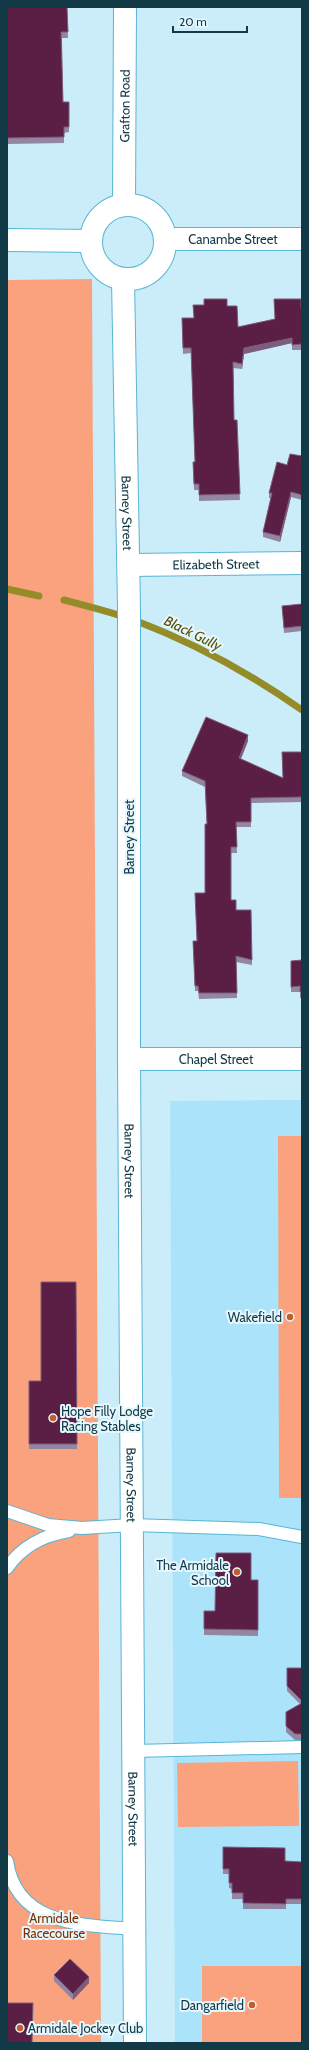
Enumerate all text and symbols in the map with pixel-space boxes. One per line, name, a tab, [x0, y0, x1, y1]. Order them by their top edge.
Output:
scale bar	[173, 8, 247, 34]
text: 20 m	[179, 14, 207, 29]
street label: Grafton Road	[116, 69, 133, 143]
street label: Canambe Street	[188, 231, 278, 247]
street label: Barney Street	[119, 475, 136, 551]
street label: Elizabeth Street	[172, 555, 260, 572]
water label: Black Gully	[161, 611, 225, 655]
street label: Barney Street	[121, 799, 137, 874]
street label: Chapel Street	[179, 1051, 254, 1067]
street label: Barney Street	[121, 1123, 138, 1199]
place label: Wakefield	[228, 1309, 282, 1325]
marker: Wakefield	[285, 1312, 295, 1322]
place label: Hope Filly Lodge Racing Stables	[61, 1403, 153, 1434]
marker: Hope Filly Lodge Racing Stables	[48, 1413, 58, 1423]
street label: Barney Street	[123, 1447, 140, 1523]
place label: The Armidale School	[156, 1557, 229, 1588]
marker: The Armidale School	[232, 1567, 242, 1577]
street label: Barney Street	[125, 1771, 142, 1847]
park label: Armidale Racecourse	[23, 1910, 86, 1941]
place label: Dangarfield	[180, 1997, 244, 2013]
marker: Dangarfield	[247, 2000, 257, 2010]
place label: Armidale Jockey Club	[28, 2020, 143, 2036]
marker: Armidale Jockey Club	[15, 2023, 25, 2033]

